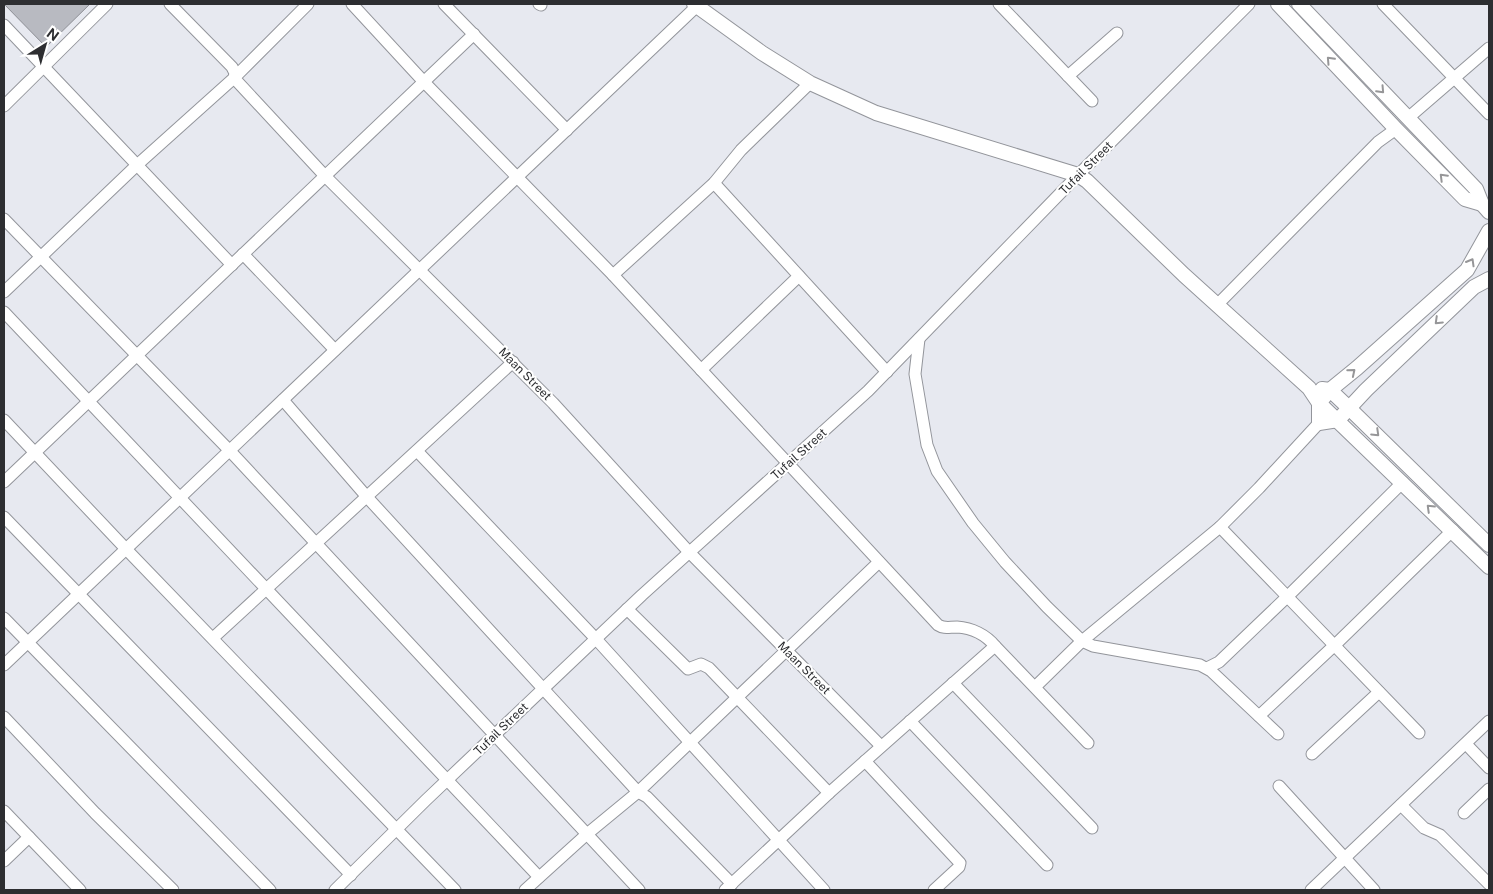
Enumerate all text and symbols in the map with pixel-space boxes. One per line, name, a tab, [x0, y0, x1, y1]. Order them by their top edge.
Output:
north arrow	[20, 20, 70, 70]
text: N	[44, 25, 62, 44]
one-way arrow	[1327, 56, 1336, 65]
one-way arrow	[1375, 84, 1384, 93]
street label: Tufail Street	[1056, 138, 1116, 198]
one-way arrow	[1440, 174, 1449, 183]
one-way arrow	[1465, 258, 1475, 267]
one-way arrow	[1435, 315, 1444, 324]
street label: Maan Street	[496, 345, 554, 403]
one-way arrow	[1346, 369, 1355, 377]
street label: Tufail Street	[768, 425, 830, 482]
one-way arrow	[1370, 427, 1379, 436]
one-way arrow	[1427, 505, 1436, 514]
street label: Maan Street	[775, 639, 833, 697]
street label: Tufail Street	[471, 700, 531, 758]

